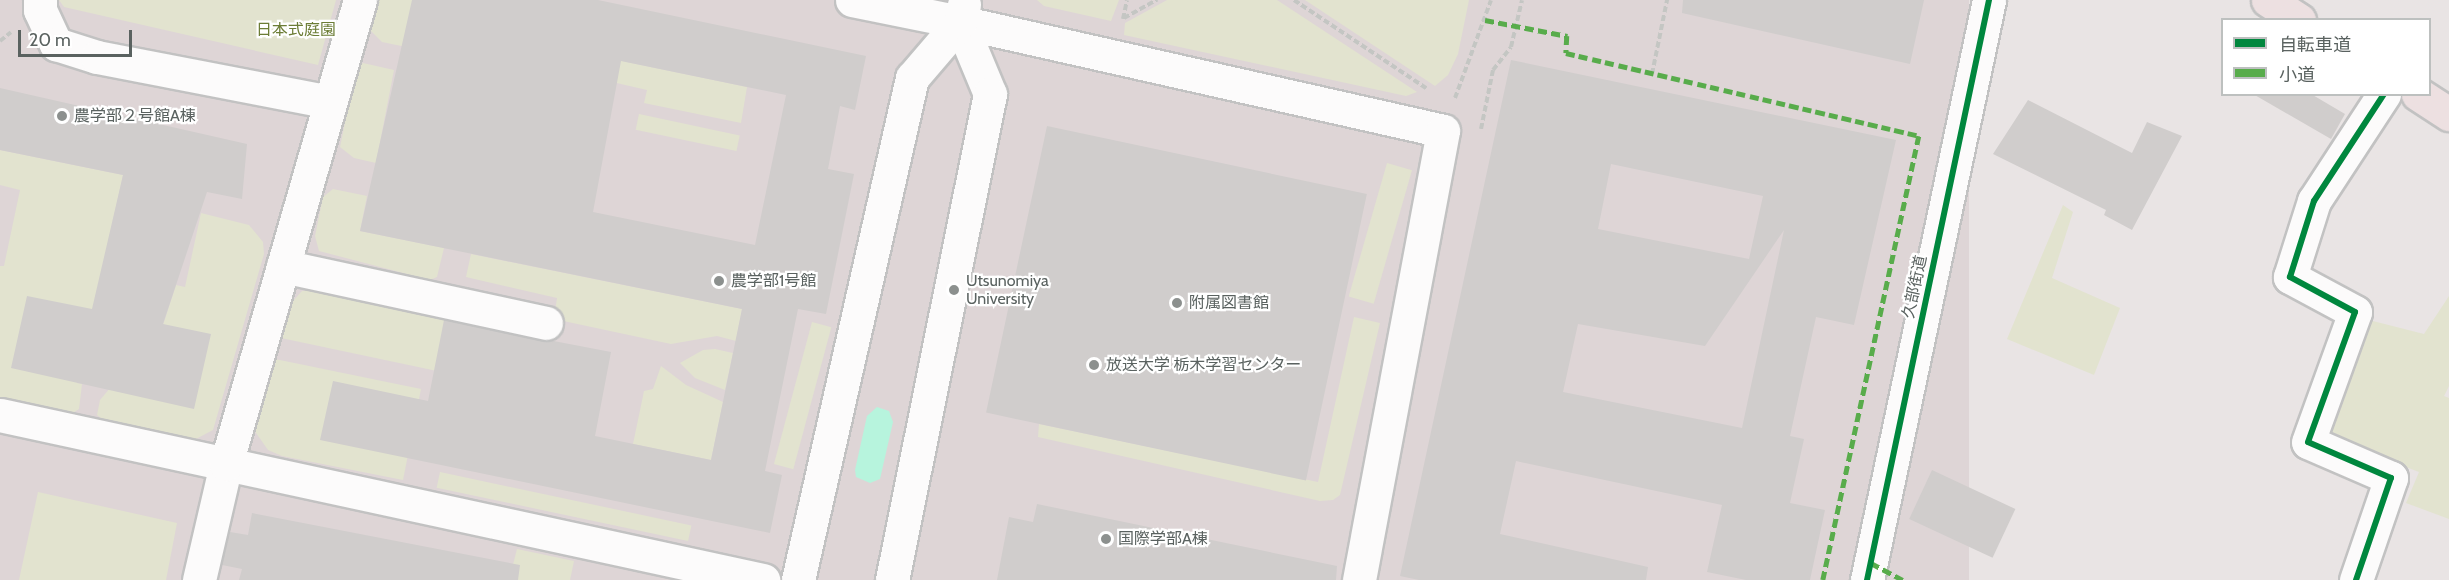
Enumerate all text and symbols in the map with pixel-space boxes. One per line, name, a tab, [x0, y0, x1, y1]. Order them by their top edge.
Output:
scale bar	[21, 18, 135, 56]
legend	[2221, 18, 2431, 96]
park label: 日本式庭園	[256, 20, 336, 40]
text: 20 m	[29, 29, 71, 51]
text: 自転車道	[2279, 34, 2351, 56]
text: 小道	[2279, 64, 2315, 86]
place label: 農学部２号館A棟	[74, 106, 196, 126]
marker: 農学部２号館A棟	[55, 109, 69, 123]
street label: 久部街道	[1899, 254, 1931, 320]
place label: 農学部1号館	[731, 271, 816, 291]
place label: Utsunomiya University	[966, 271, 1049, 309]
marker: 農学部1号館	[712, 274, 726, 288]
marker: Utsunomiya University	[947, 283, 961, 297]
place label: 附属図書館	[1189, 293, 1269, 313]
marker: 附属図書館	[1170, 296, 1184, 310]
place label: 放送大学 栃木学習センター	[1106, 355, 1302, 375]
marker: 放送大学 栃木学習センター	[1087, 358, 1101, 372]
place label: 国際学部A棟	[1118, 529, 1208, 549]
marker: 国際学部A棟	[1099, 532, 1113, 546]

